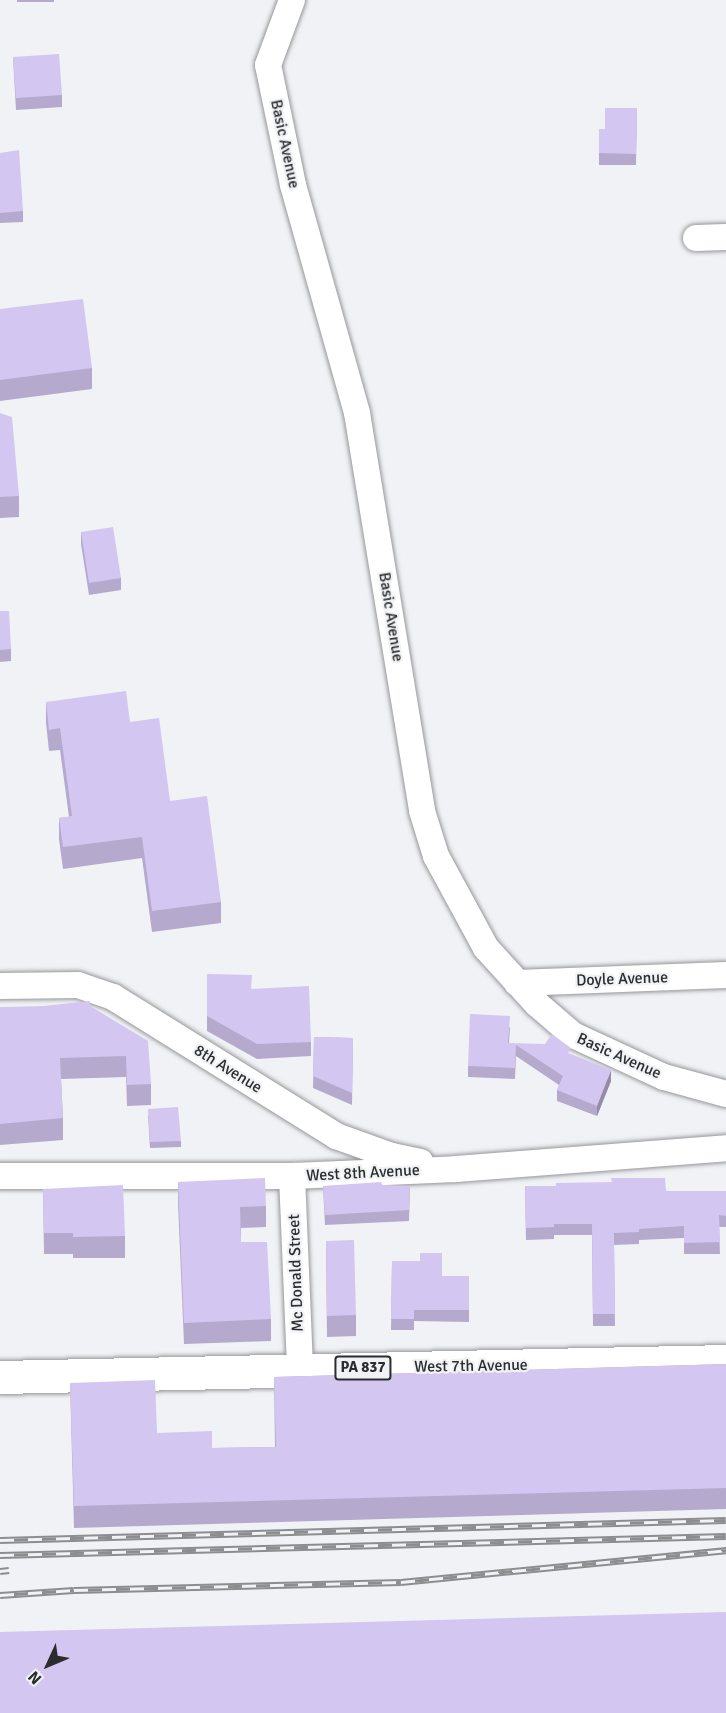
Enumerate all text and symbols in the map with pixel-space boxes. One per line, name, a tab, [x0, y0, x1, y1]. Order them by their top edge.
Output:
street label: Basic Avenue	[266, 98, 304, 190]
street label: Basic Avenue	[374, 571, 408, 663]
street label: Doyle Avenue	[576, 968, 668, 990]
street label: Basic Avenue	[574, 1029, 664, 1083]
street label: 8th Avenue	[190, 1041, 266, 1097]
street label: West 8th Avenue	[306, 1160, 420, 1186]
street label: Mc Donald Street	[284, 1214, 308, 1332]
street label: West 7th Avenue	[414, 1355, 528, 1377]
road number: PA 837	[333, 1356, 393, 1380]
north arrow	[18, 1635, 78, 1695]
text: N	[24, 1667, 46, 1688]

